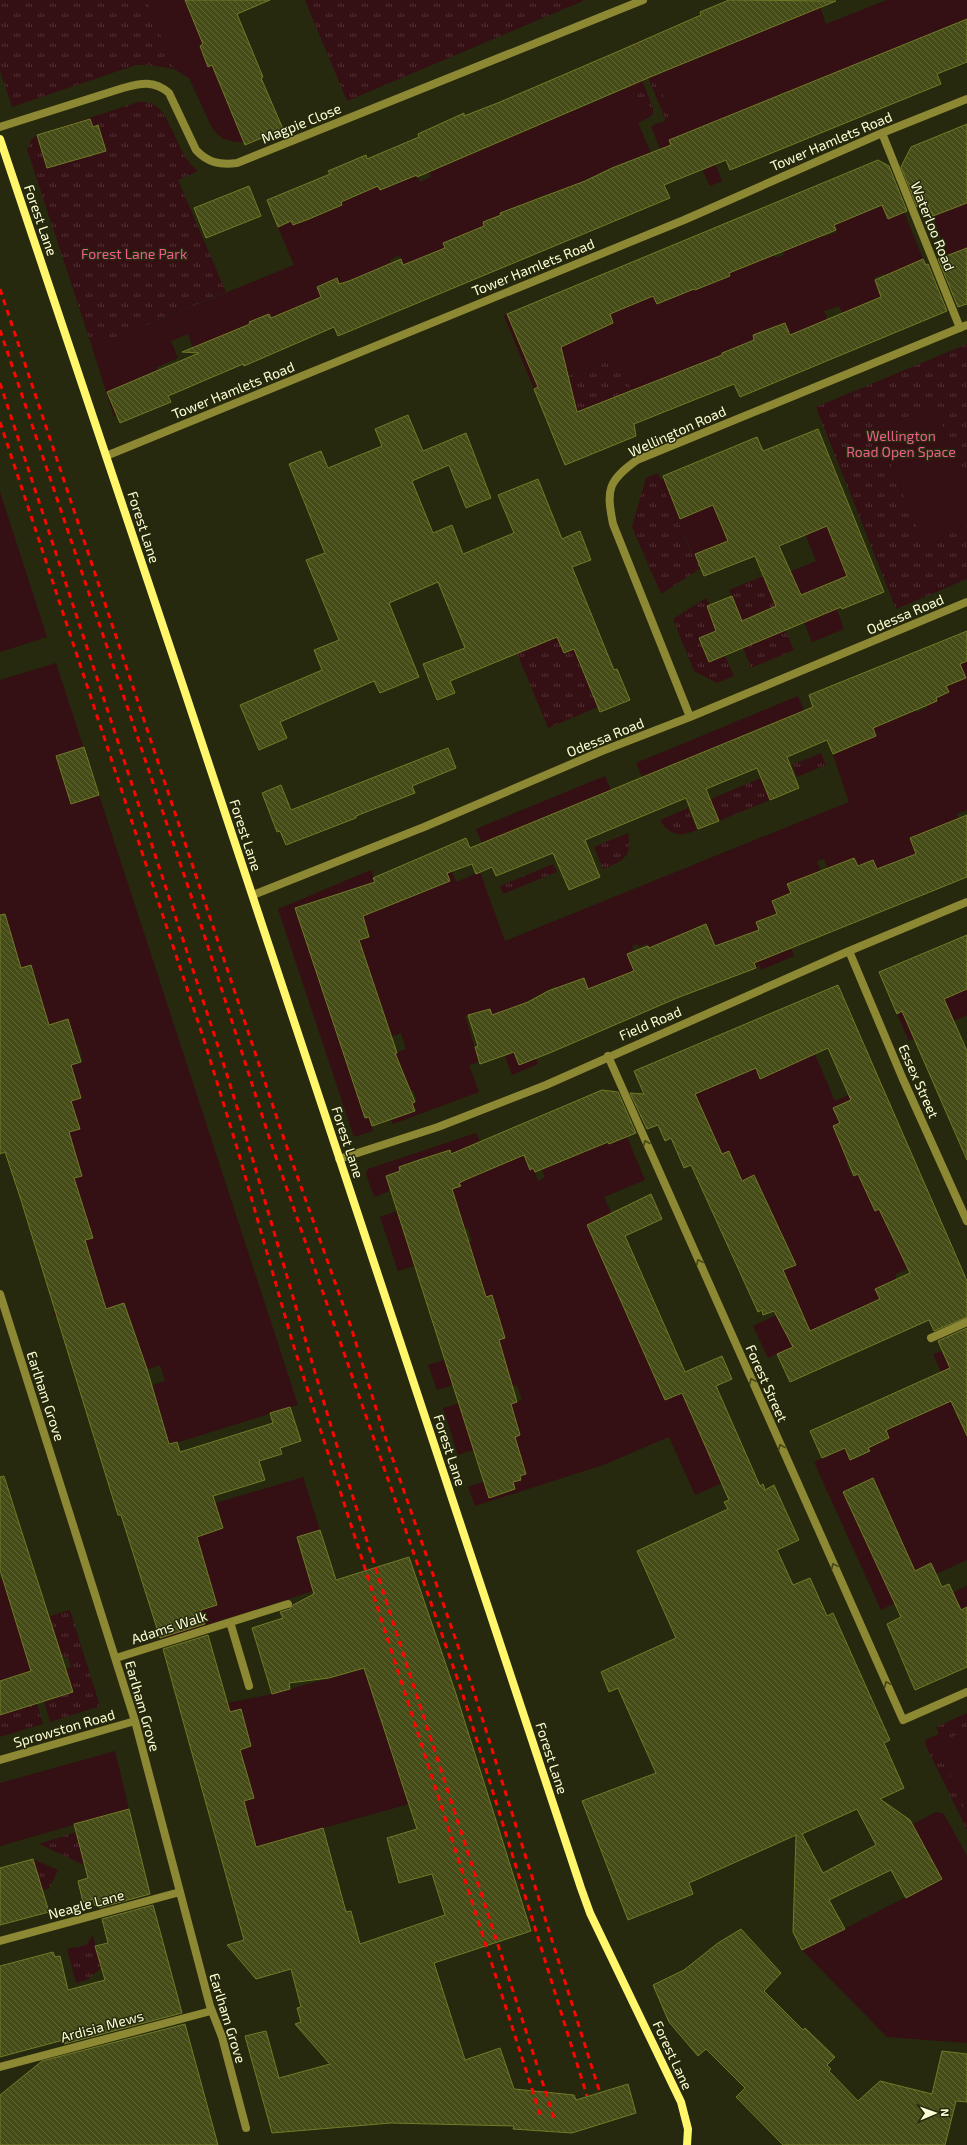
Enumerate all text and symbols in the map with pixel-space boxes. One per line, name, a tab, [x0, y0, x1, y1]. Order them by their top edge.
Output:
street label: Magpie Close	[259, 99, 343, 147]
street label: Tower Hamlets Road	[768, 108, 894, 174]
street label: Waterloo Road	[907, 179, 959, 273]
street label: Forest Lane	[21, 182, 61, 258]
street label: Tower Hamlets Road	[469, 235, 597, 299]
park label: Forest Lane Park	[81, 245, 187, 262]
street label: Tower Hamlets Road	[169, 358, 297, 422]
street label: Wellington Road	[626, 402, 728, 460]
park label: Wellington Road Open Space	[846, 427, 956, 460]
street label: Forest Lane	[124, 489, 164, 565]
street label: Odessa Road	[864, 590, 946, 638]
street label: Odessa Road	[564, 714, 646, 760]
street label: Forest Lane	[226, 797, 266, 873]
street label: Field Road	[616, 1002, 684, 1044]
street label: Essex Street	[895, 1041, 943, 1121]
street label: Forest Lane	[328, 1104, 368, 1180]
one-way arrow	[643, 1140, 651, 1148]
one-way arrow	[696, 1259, 704, 1266]
street label: Forest Street	[742, 1342, 792, 1424]
street label: Earlham Grove	[23, 1349, 69, 1443]
one-way arrow	[749, 1377, 757, 1385]
street label: Forest Lane	[430, 1412, 470, 1488]
one-way arrow	[778, 1444, 786, 1451]
one-way arrow	[831, 1563, 839, 1570]
street label: Adams Walk	[129, 1607, 209, 1647]
street label: Earlham Grove	[122, 1659, 164, 1753]
one-way arrow	[884, 1681, 892, 1689]
street label: Sprowston Road	[11, 1705, 117, 1751]
street label: Forest Lane	[532, 1720, 572, 1796]
street label: Neagle Lane	[46, 1886, 126, 1922]
street label: Earlham Grove	[206, 1971, 250, 2065]
street label: Ardisia Mews	[58, 2007, 146, 2045]
street label: Forest Lane	[650, 2018, 696, 2092]
north arrow	[915, 2093, 955, 2133]
text: N	[939, 2108, 952, 2117]

